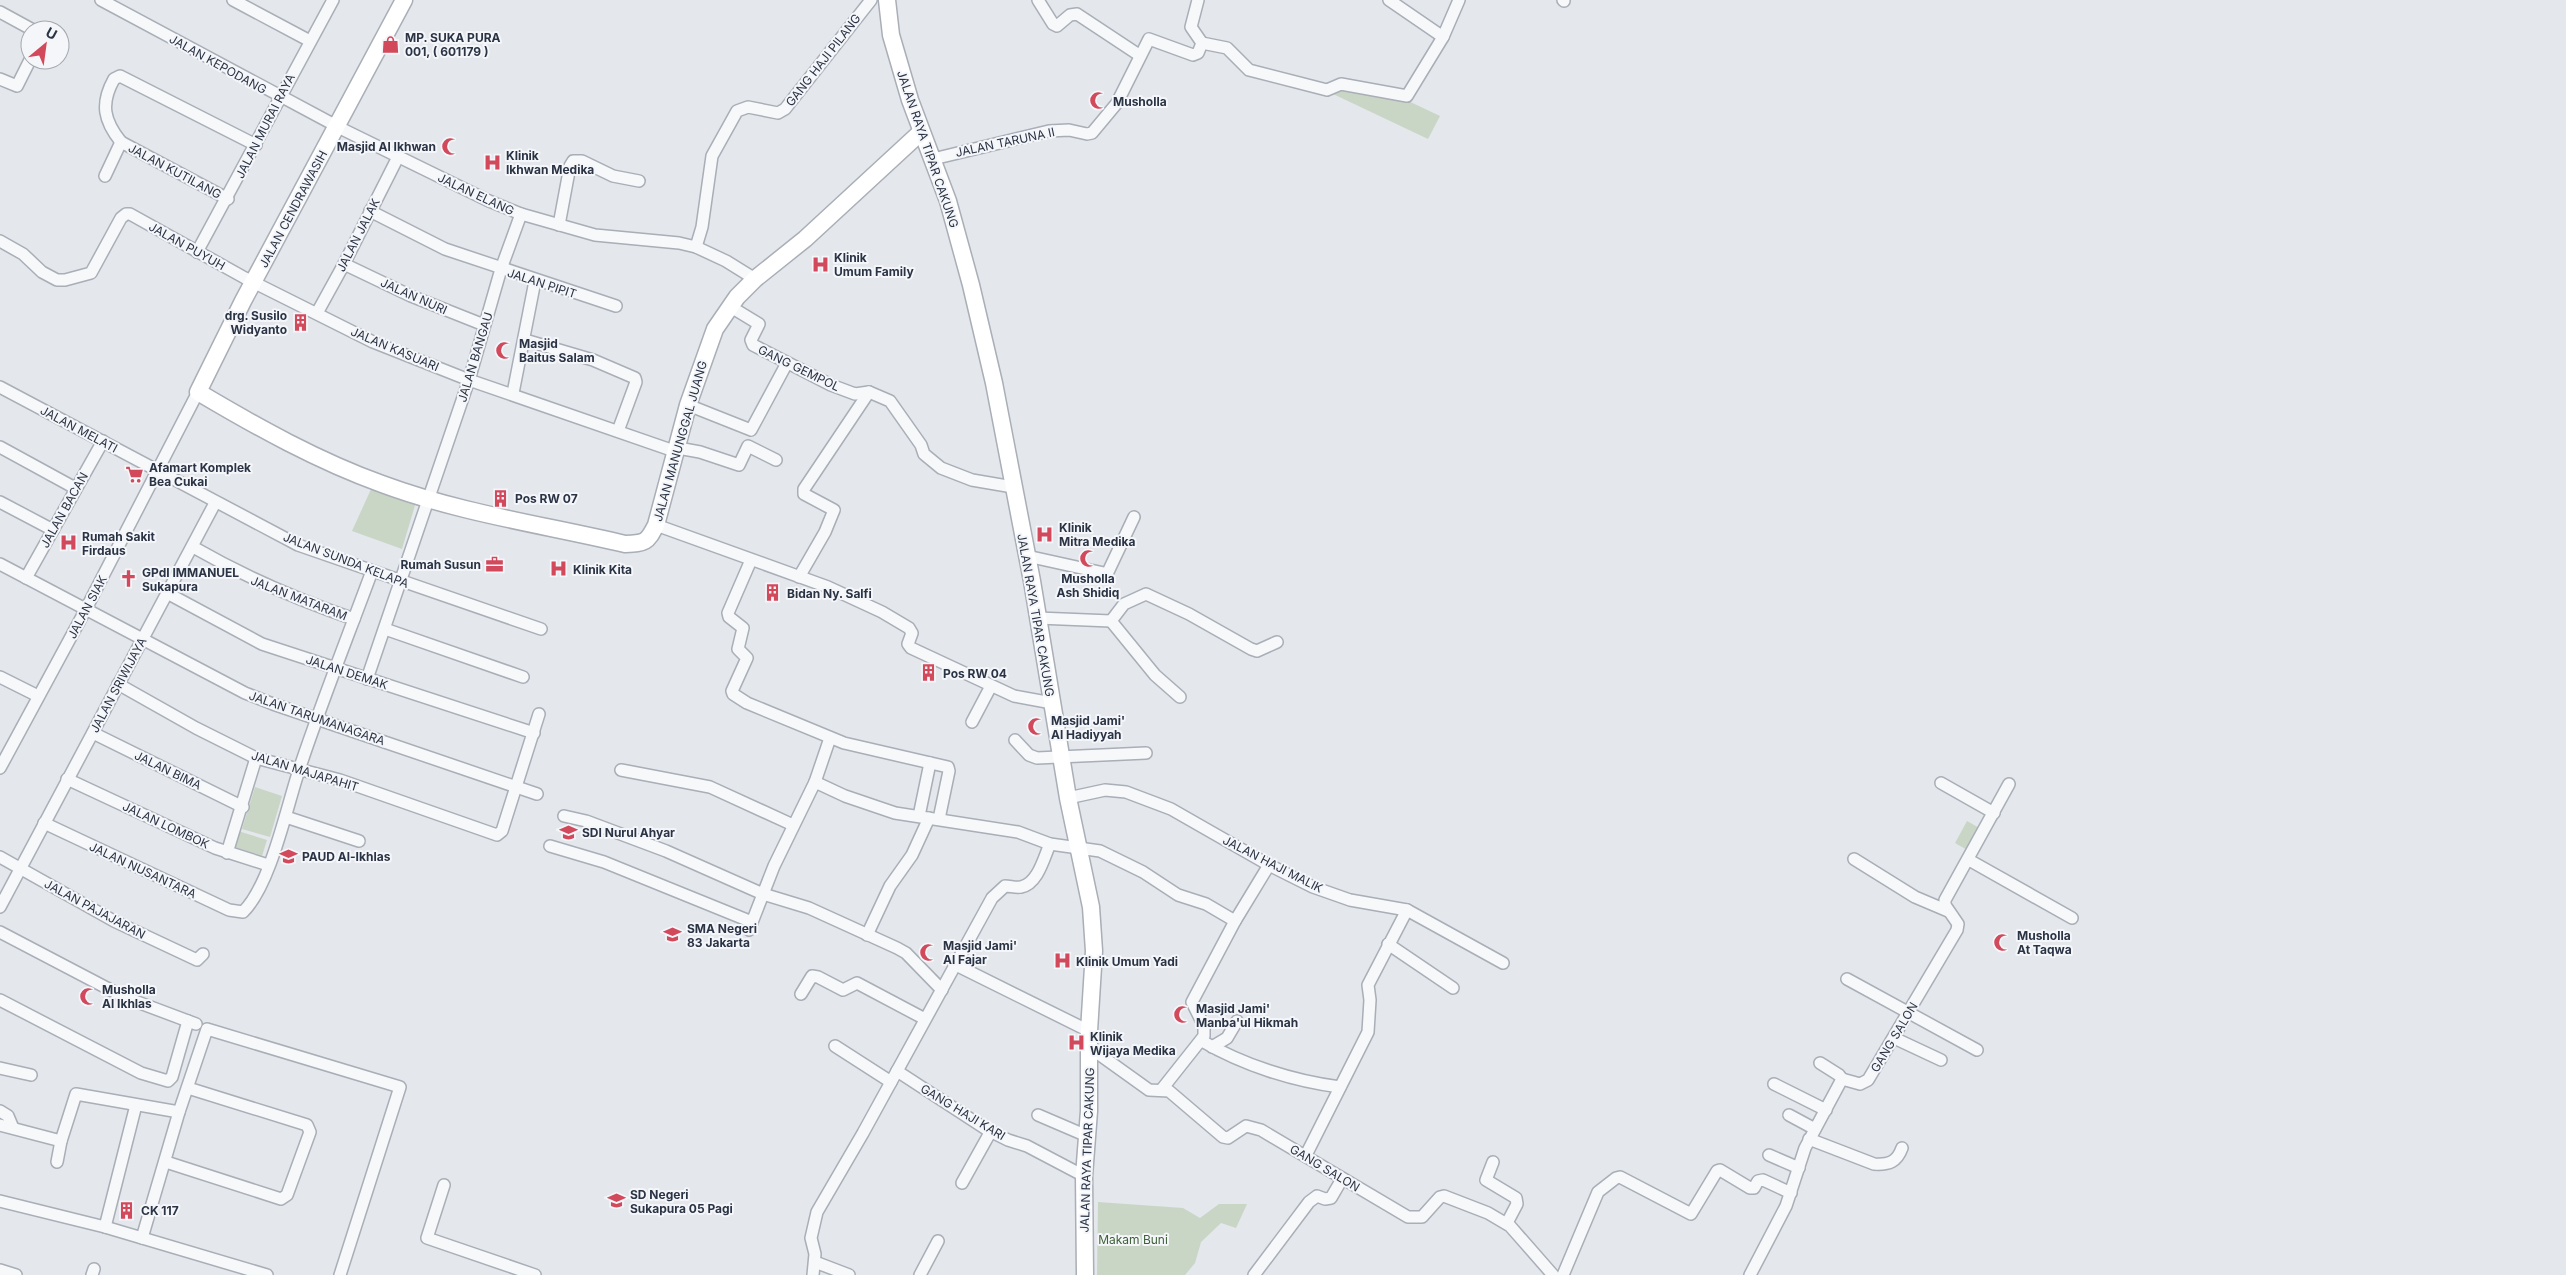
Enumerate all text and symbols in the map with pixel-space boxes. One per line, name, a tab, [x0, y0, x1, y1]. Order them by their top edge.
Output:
street label: GANG HAJI PILANG	[782, 11, 864, 109]
north arrow	[20, 20, 70, 70]
text: U	[43, 23, 60, 43]
place label: MP. SUKA PURA 001, ( 601179 )	[405, 30, 501, 59]
street label: JALAN KEPODANG	[167, 31, 269, 97]
shop icon: MP. SUKA PURA 001, ( 601179 )	[381, 34, 401, 54]
street label: JALAN RAYA TIPAR CAKUNG	[894, 68, 962, 230]
street label: JALAN MURAI RAYA	[232, 71, 298, 181]
mosque icon: Musholla	[1089, 91, 1109, 111]
place label: Musholla	[1113, 94, 1167, 109]
street label: JALAN TARUNA II	[954, 124, 1056, 160]
mosque icon: Masjid Al Ikhwan	[440, 136, 460, 156]
place label: Masjid Al Ikhwan	[337, 139, 436, 154]
street label: JALAN KUTILANG	[126, 140, 224, 202]
street label: JALAN CENDRAWASIH	[256, 148, 330, 270]
place label: Klinik Ikhwan Medika	[506, 148, 594, 177]
hospital icon: Klinik Ikhwan Medika	[482, 152, 502, 172]
street label: JALAN ELANG	[435, 170, 517, 218]
street label: JALAN JALAK	[333, 196, 383, 274]
street label: JALAN PUYUH	[146, 219, 228, 273]
place label: Klinik Umum Family	[834, 250, 914, 279]
hospital icon: Klinik Umum Family	[810, 254, 830, 274]
street label: JALAN PIPIT	[505, 265, 579, 301]
street label: JALAN NURI	[378, 275, 450, 317]
place label: drg. Susilo Widyanto	[225, 308, 287, 337]
street label: JALAN BANGAU	[454, 310, 496, 404]
building icon: drg. Susilo Widyanto	[291, 312, 311, 332]
street label: JALAN KASUARI	[349, 324, 441, 374]
place label: Masjid Baitus Salam	[519, 336, 595, 365]
mosque icon: Masjid Baitus Salam	[495, 340, 515, 360]
street label: GANG GEMPOL	[756, 342, 842, 394]
street label: JALAN MANUNGGAL JUANG	[650, 359, 710, 523]
street label: JALAN MELATI	[38, 402, 120, 456]
place label: Afamart Komplek Bea Cukai	[149, 460, 251, 489]
supermarket icon: Afamart Komplek Bea Cukai	[125, 464, 145, 484]
street label: JALAN BACAN	[37, 470, 91, 550]
building icon: Pos RW 07	[491, 488, 511, 508]
place label: Pos RW 07	[515, 491, 578, 506]
place label: Klinik Mitra Medika	[1059, 520, 1135, 549]
hospital icon: Klinik Mitra Medika	[1035, 524, 1055, 544]
place label: Rumah Sakit Firdaus	[82, 529, 156, 558]
street label: JALAN SUNDA KELAPA	[281, 529, 411, 591]
street label: JALAN RAYA TIPAR CAKUNG	[1014, 532, 1058, 698]
hospital icon: Rumah Sakit Firdaus	[58, 533, 78, 553]
mosque icon: Musholla Ash Shidiq	[1078, 549, 1098, 569]
office icon: Rumah Susun	[485, 554, 505, 574]
place label: Rumah Susun	[400, 557, 481, 572]
hospital icon: Klinik Kita	[549, 559, 569, 579]
place label: Klinik Kita	[573, 562, 632, 577]
place label: GPdI IMMANUEL Sukapura	[142, 565, 239, 594]
church icon: GPdI IMMANUEL Sukapura	[118, 569, 138, 589]
place label: Musholla Ash Shidiq	[1057, 571, 1119, 600]
street label: JALAN SIAK	[64, 573, 110, 641]
street label: JALAN MATARAM	[249, 573, 349, 623]
building icon: Bidan Ny. Salfi	[763, 583, 783, 603]
place label: Bidan Ny. Salfi	[787, 586, 872, 601]
street label: JALAN SRIWIJAYA	[87, 635, 149, 735]
street label: JALAN DEMAK	[304, 652, 390, 692]
building icon: Pos RW 04	[919, 663, 939, 683]
place label: Pos RW 04	[943, 666, 1007, 681]
street label: JALAN TARUMANAGARA	[247, 688, 387, 748]
place label: Masjid Jami' Al Hadiyyah	[1051, 713, 1125, 742]
mosque icon: Masjid Jami' Al Hadiyyah	[1027, 717, 1047, 737]
street label: JALAN BIMA	[132, 747, 204, 793]
street label: JALAN MAJAPAHIT	[250, 748, 361, 795]
street label: JALAN LOMBOK	[120, 798, 212, 852]
school or university icon: SDI Nurul Ahyar	[558, 822, 578, 842]
place label: SDI Nurul Ahyar	[582, 825, 675, 840]
street label: JALAN HAJI MALIK	[1220, 832, 1326, 896]
street label: JALAN NUSANTARA	[87, 839, 199, 901]
school or university icon: PAUD Al-Ikhlas	[278, 846, 298, 866]
place label: PAUD Al-Ikhlas	[302, 849, 391, 864]
street label: JALAN PAJAJARAN	[42, 876, 148, 942]
place label: SMA Negeri 83 Jakarta	[687, 921, 757, 950]
school or university icon: SMA Negeri 83 Jakarta	[663, 925, 683, 945]
place label: Musholla At Taqwa	[2017, 928, 2072, 957]
mosque icon: Musholla At Taqwa	[1993, 932, 2013, 952]
place label: Masjid Jami' Al Fajar	[943, 938, 1017, 967]
mosque icon: Masjid Jami' Al Fajar	[919, 942, 939, 962]
hospital icon: Klinik Umum Yadi	[1052, 951, 1072, 971]
place label: Klinik Umum Yadi	[1076, 954, 1178, 969]
place label: Musholla Al Ikhlas	[102, 982, 156, 1011]
mosque icon: Musholla Al Ikhlas	[78, 986, 98, 1006]
street label: GANG SALON	[1867, 999, 1921, 1075]
place label: Masjid Jami' Manba'ul Hikmah	[1196, 1001, 1298, 1030]
mosque icon: Masjid Jami' Manba'ul Hikmah	[1172, 1005, 1192, 1025]
place label: Klinik Wijaya Medika	[1090, 1029, 1176, 1058]
hospital icon: Klinik Wijaya Medika	[1066, 1033, 1086, 1053]
street label: JALAN RAYA TIPAR CAKUNG	[1077, 1067, 1097, 1233]
street label: GANG HAJI KARI	[918, 1081, 1008, 1143]
street label: GANG SALON	[1287, 1141, 1363, 1195]
place label: SD Negeri Sukapura 05 Pagi	[630, 1187, 733, 1216]
school or university icon: SD Negeri Sukapura 05 Pagi	[606, 1191, 626, 1211]
building icon: CK 117	[117, 1200, 137, 1220]
place label: CK 117	[141, 1203, 179, 1218]
park label: Makam Buni	[1098, 1232, 1168, 1247]

